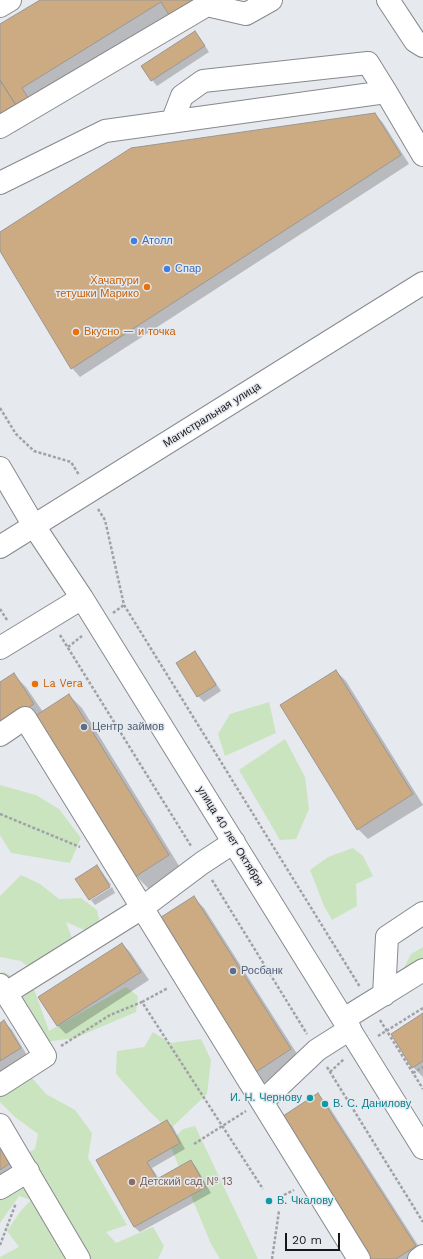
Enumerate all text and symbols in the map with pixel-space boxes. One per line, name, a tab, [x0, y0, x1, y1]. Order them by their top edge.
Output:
place label: Атолл	[142, 234, 173, 248]
marker: Атолл	[129, 236, 139, 246]
place label: Спар	[175, 262, 201, 276]
marker: Спар	[162, 264, 172, 274]
place label: Хачапури тетушки Марико	[55, 274, 139, 300]
marker: Хачапури тетушки Марико	[142, 282, 152, 292]
place label: Вкусно — и точка	[84, 325, 176, 339]
marker: Вкусно — и точка	[71, 327, 81, 337]
street label: Магистральная улица	[161, 380, 263, 450]
place label: La Vera	[43, 677, 83, 691]
marker: La Vera	[30, 679, 40, 689]
place label: Центр займов	[92, 720, 164, 734]
marker: Центр займов	[79, 722, 89, 732]
street label: улица 40 лет Октября	[194, 784, 266, 888]
place label: Росбанк	[241, 964, 283, 978]
marker: Росбанк	[228, 966, 238, 976]
place label: И. Н. Чернову	[230, 1091, 302, 1105]
marker: И. Н. Чернову	[305, 1093, 315, 1103]
place label: В. С. Данилову	[333, 1097, 411, 1111]
marker: В. С. Данилову	[320, 1099, 330, 1109]
place label: Детский сад № 13	[140, 1175, 233, 1189]
marker: Детский сад № 13	[127, 1177, 137, 1187]
place label: В. Чкалову	[277, 1194, 333, 1208]
marker: В. Чкалову	[264, 1196, 274, 1206]
scale bar	[287, 1225, 342, 1251]
text: 20 m	[292, 1233, 322, 1247]

